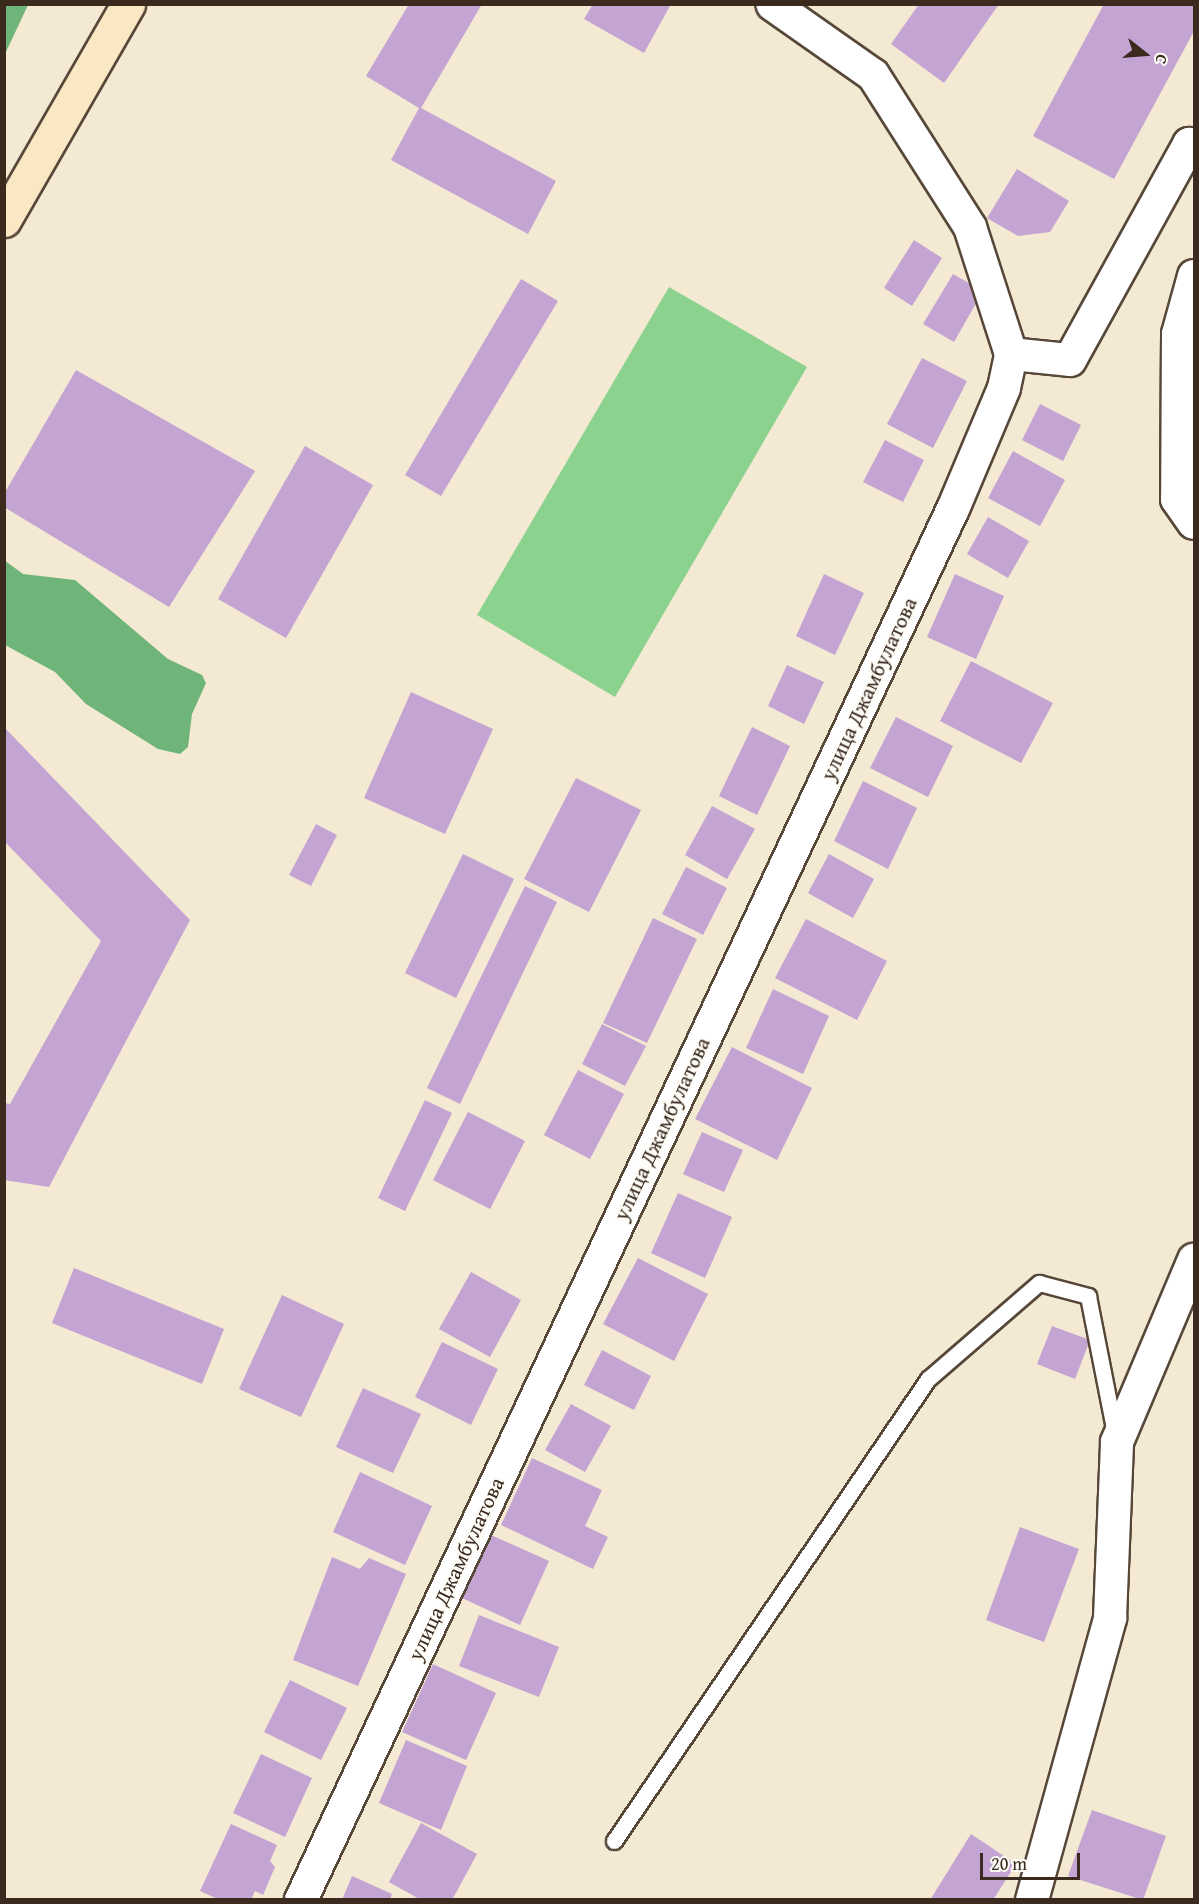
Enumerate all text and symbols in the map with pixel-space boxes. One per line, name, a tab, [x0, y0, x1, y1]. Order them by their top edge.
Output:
north arrow	[1115, 24, 1175, 84]
text: С	[1149, 51, 1175, 67]
street label: улица Джамбулатова	[815, 593, 923, 785]
street label: улица Джамбулатова	[608, 1033, 716, 1225]
street label: улица Джамбулатова	[402, 1473, 510, 1665]
scale bar	[983, 1841, 1084, 1879]
text: 20 m	[991, 1850, 1027, 1877]

